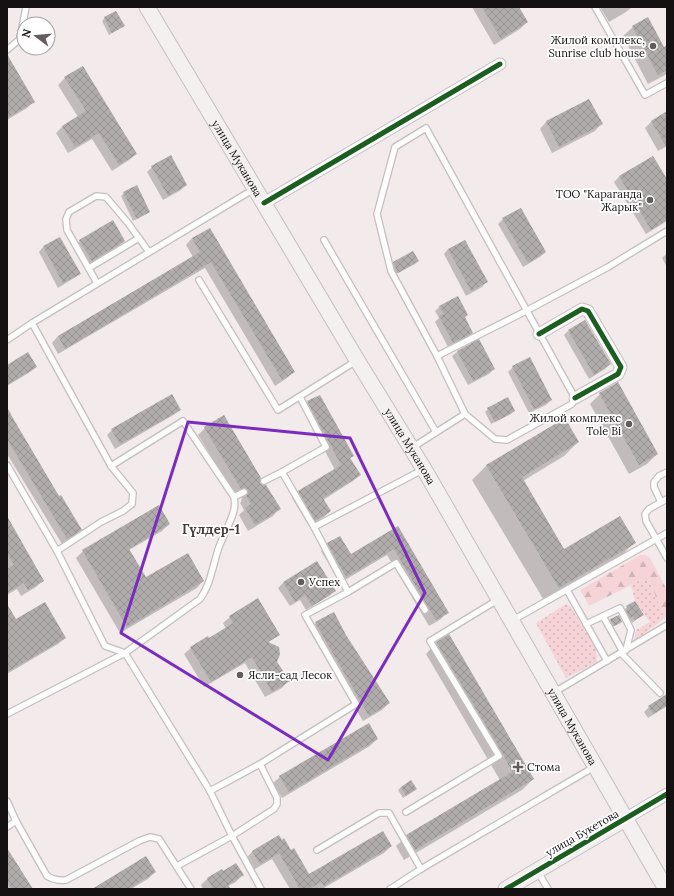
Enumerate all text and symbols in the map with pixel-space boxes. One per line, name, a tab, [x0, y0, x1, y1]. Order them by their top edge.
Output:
north arrow	[16, 16, 56, 56]
text: N	[18, 27, 34, 39]
place label: Жилой комплекс, Sunrise club house	[548, 33, 645, 60]
marker: Жилой комплекс, Sunrise club house	[648, 41, 658, 51]
street label: улица Муканова	[209, 117, 265, 199]
place label: ТОО "Караганда Жарык"	[556, 187, 642, 214]
marker: ТОО "Караганда Жарык"	[645, 195, 655, 205]
street label: улица Муканова	[381, 406, 439, 487]
place label: Жилой комплекс Tole Bi	[529, 411, 621, 438]
marker: Жилой комплекс Tole Bi	[624, 419, 634, 429]
district label: Гүлдер-1	[182, 521, 240, 538]
place label: Успех	[308, 575, 340, 589]
marker: Успех	[296, 577, 306, 587]
place label: Ясли-сад Лесок	[248, 668, 332, 682]
marker: Ясли-сад Лесок	[235, 670, 245, 680]
street label: улица Муканова	[545, 686, 600, 768]
place label: Стома	[527, 760, 561, 774]
marker: Стома	[512, 761, 524, 773]
street label: улица Букетова	[543, 806, 621, 860]

